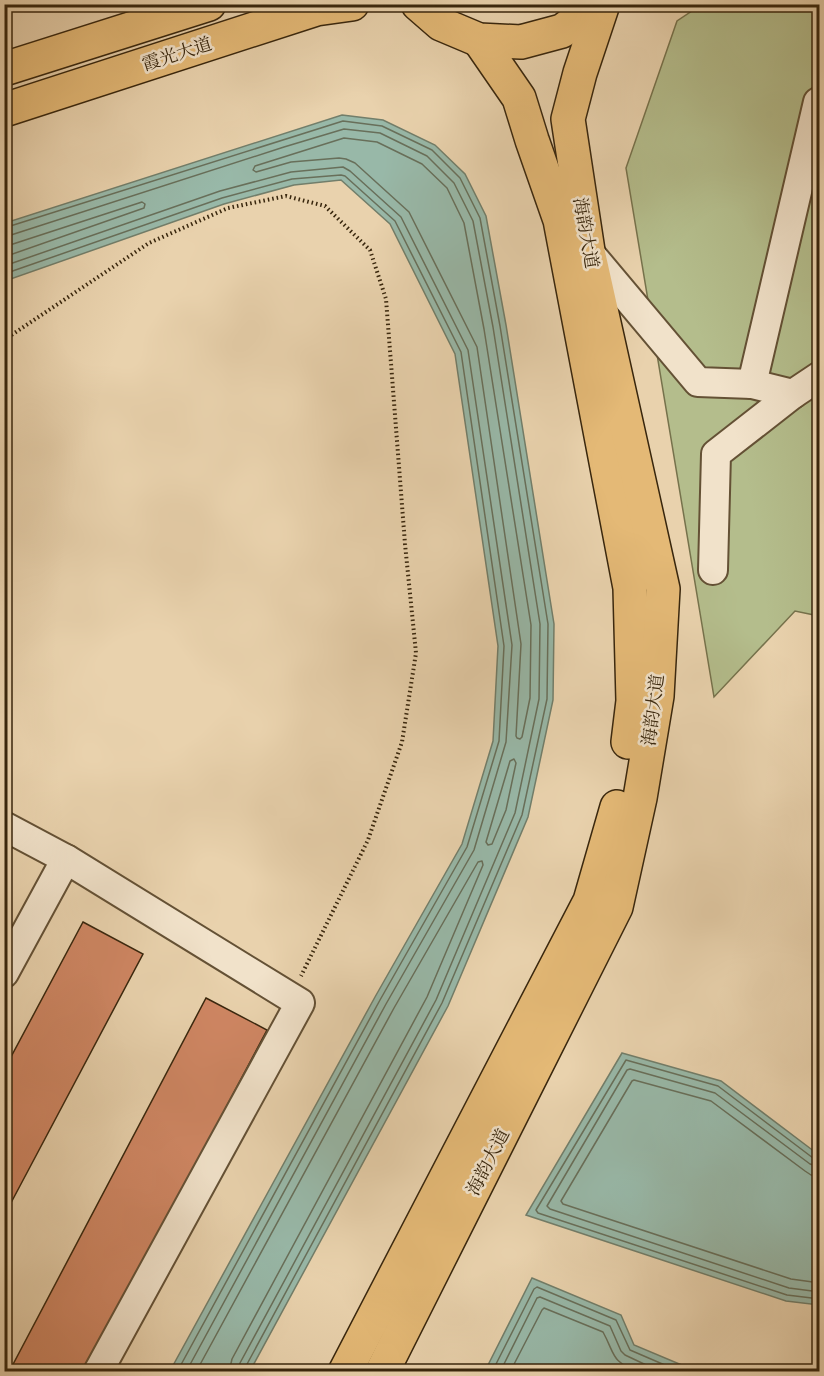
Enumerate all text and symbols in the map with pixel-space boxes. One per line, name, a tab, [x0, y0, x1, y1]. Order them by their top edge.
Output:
street label: 霞光大道	[139, 32, 215, 76]
street label: 海韵大道	[569, 196, 603, 270]
street label: 海韵大道	[638, 673, 668, 747]
street label: 海韵大道	[462, 1125, 514, 1199]

